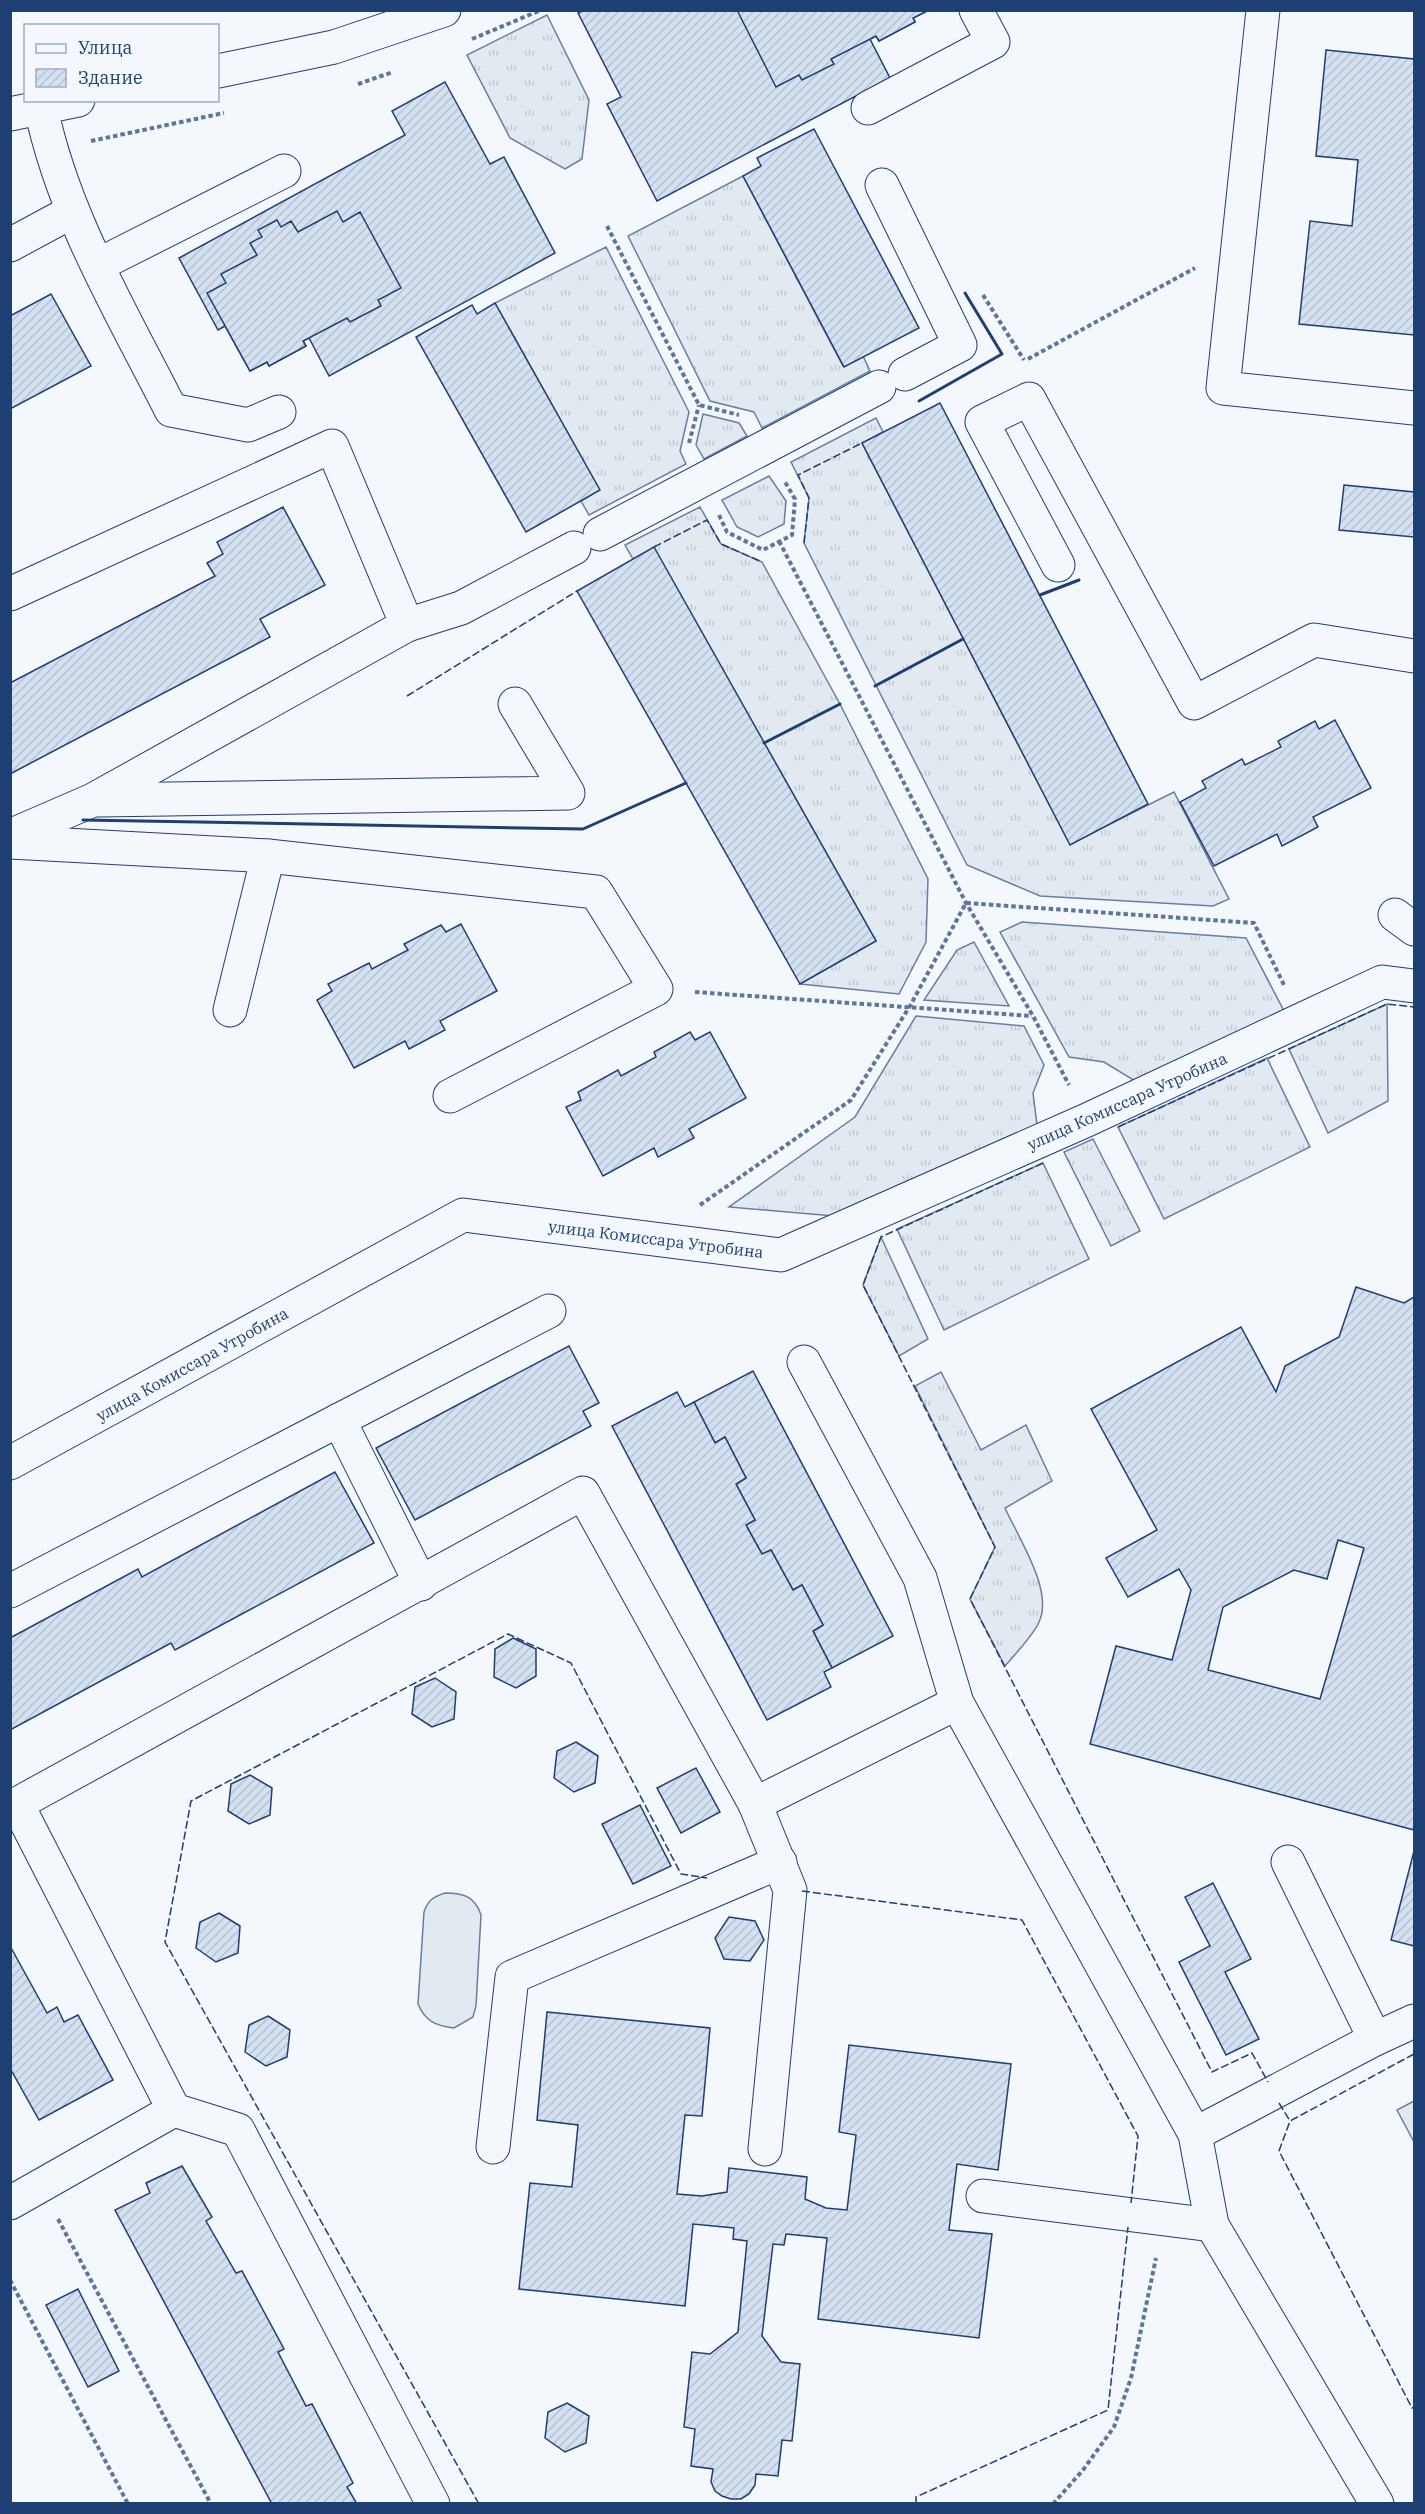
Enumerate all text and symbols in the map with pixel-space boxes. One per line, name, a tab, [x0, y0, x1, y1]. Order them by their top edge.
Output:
legend	[24, 24, 219, 102]
text: Улица	[78, 36, 133, 59]
text: Здание	[78, 66, 143, 89]
street label: улица Комиссара Утробина	[1024, 1048, 1230, 1154]
street label: улица Комиссара Утробина	[547, 1216, 765, 1262]
street label: улица Комиссара Утробина	[92, 1303, 292, 1425]

